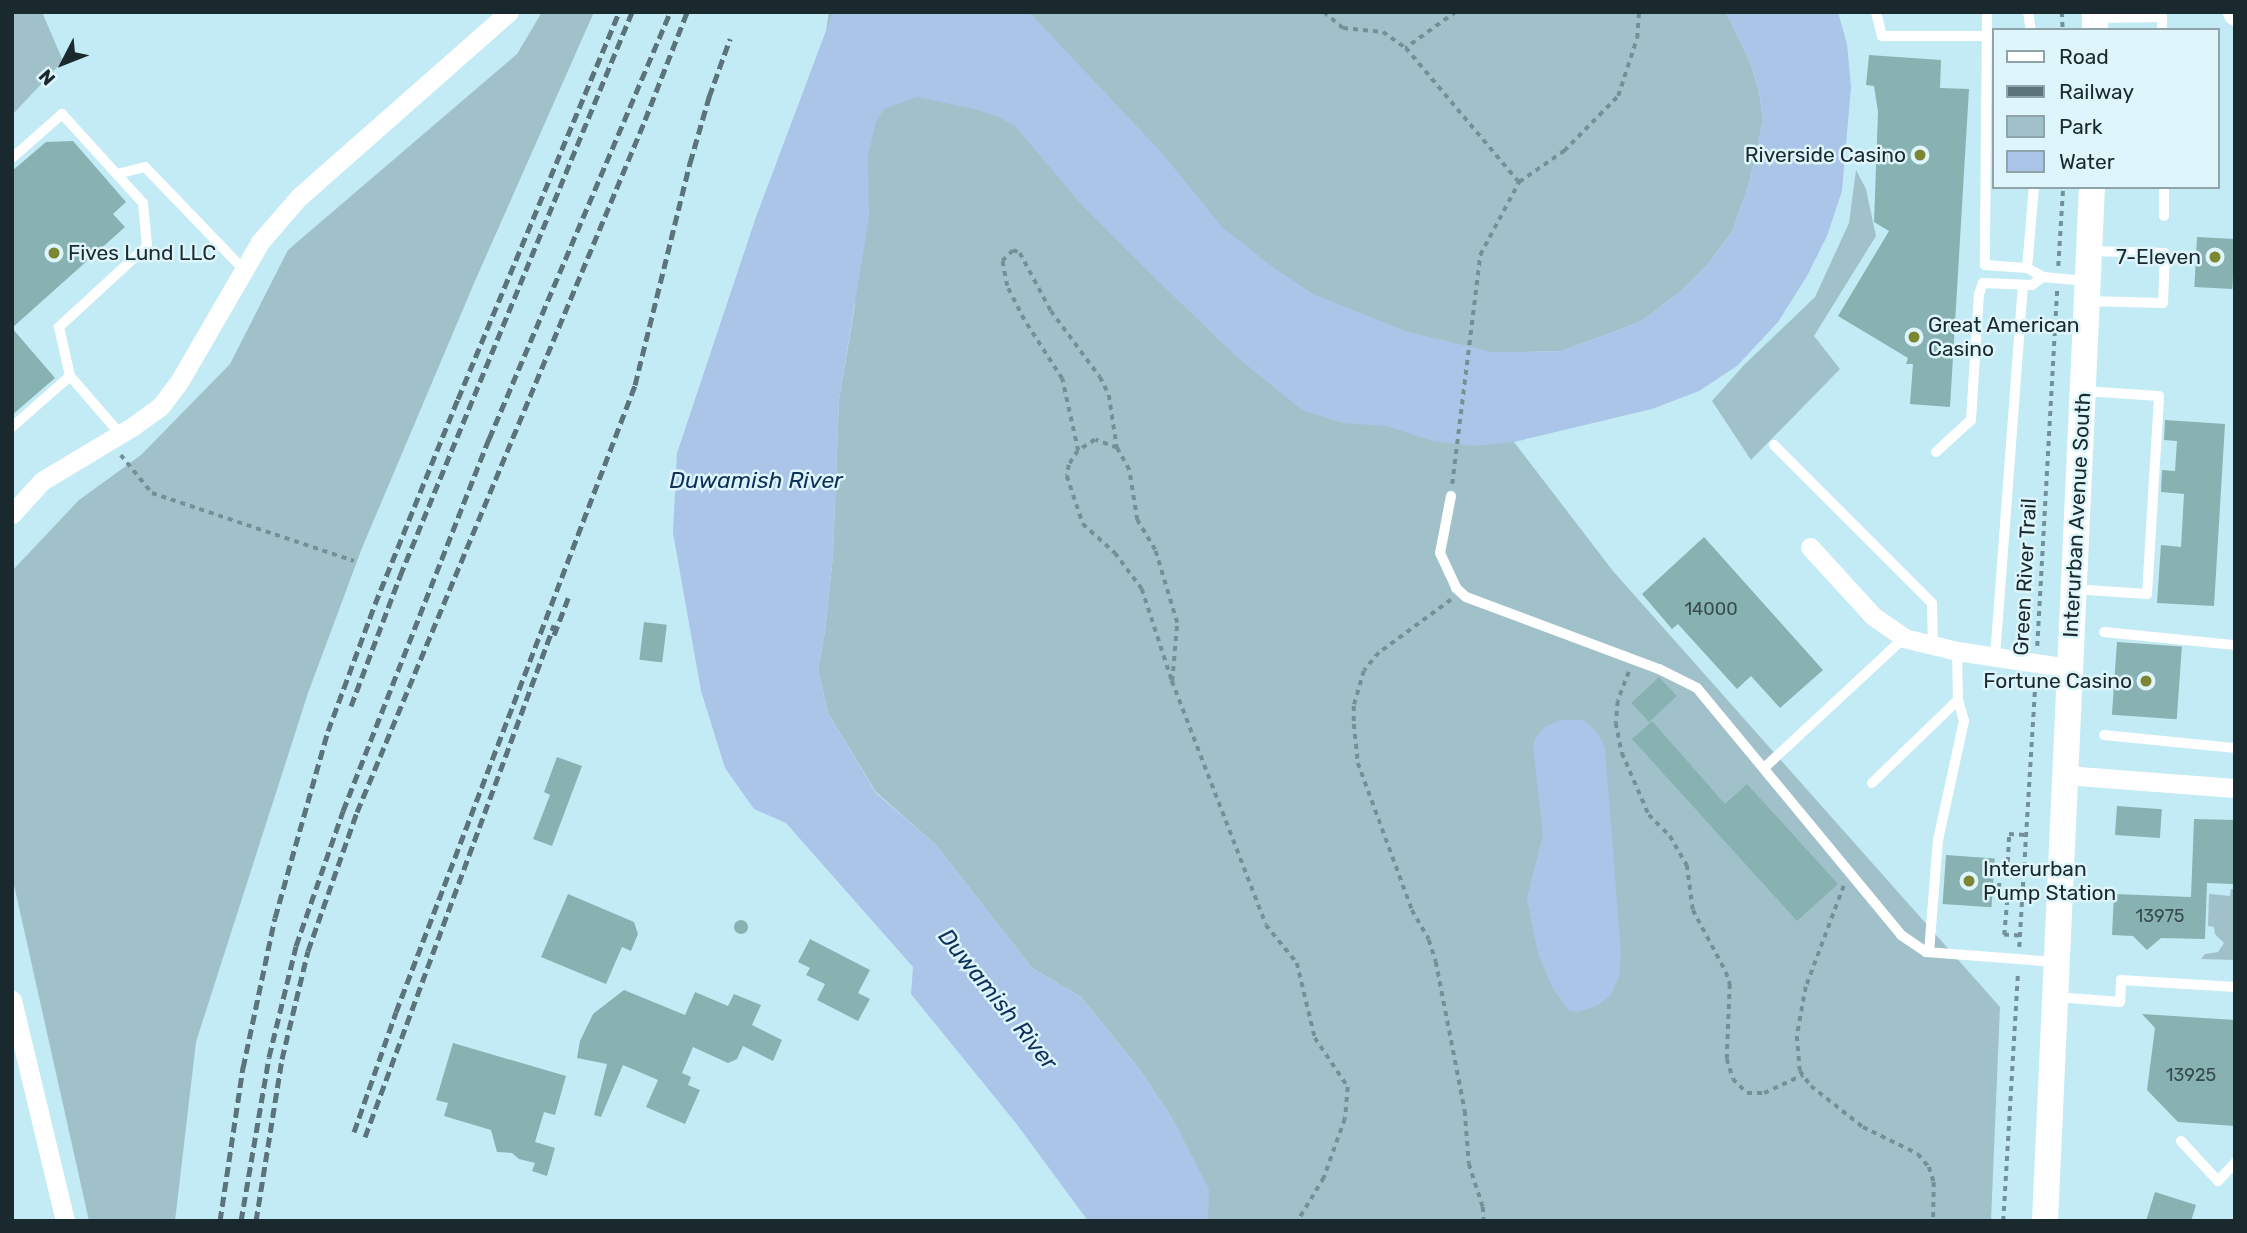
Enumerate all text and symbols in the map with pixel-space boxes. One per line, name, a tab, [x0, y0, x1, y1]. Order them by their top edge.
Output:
north arrow	[28, 28, 98, 98]
legend	[1992, 28, 2219, 189]
text: Road	[2059, 44, 2109, 69]
text: N	[34, 65, 60, 90]
text: Railway	[2059, 79, 2134, 104]
text: Park	[2059, 114, 2103, 139]
place label: Riverside Casino	[1745, 142, 1906, 168]
marker: Riverside Casino	[1912, 147, 1928, 163]
text: Water	[2059, 149, 2115, 174]
place label: Fives Lund LLC	[68, 240, 216, 266]
place label: 7-Eleven	[2116, 244, 2201, 270]
marker: Fives Lund LLC	[46, 245, 62, 261]
marker: 7-Eleven	[2207, 249, 2223, 265]
place label: Great American Casino	[1928, 312, 2080, 362]
marker: Great American Casino	[1906, 329, 1922, 345]
street label: Interurban Avenue South	[2058, 391, 2096, 639]
water label: Duwamish River	[669, 466, 843, 494]
street label: Green River Trail	[2008, 497, 2042, 657]
house number: 14000	[1684, 598, 1738, 620]
place label: Fortune Casino	[1983, 668, 2132, 694]
marker: Fortune Casino	[2138, 673, 2154, 689]
place label: Interurban Pump Station	[1983, 856, 2116, 906]
marker: Interurban Pump Station	[1961, 873, 1977, 889]
house number: 13975	[2135, 905, 2185, 927]
water label: Duwamish River	[933, 923, 1063, 1075]
house number: 13925	[2166, 1064, 2216, 1086]

